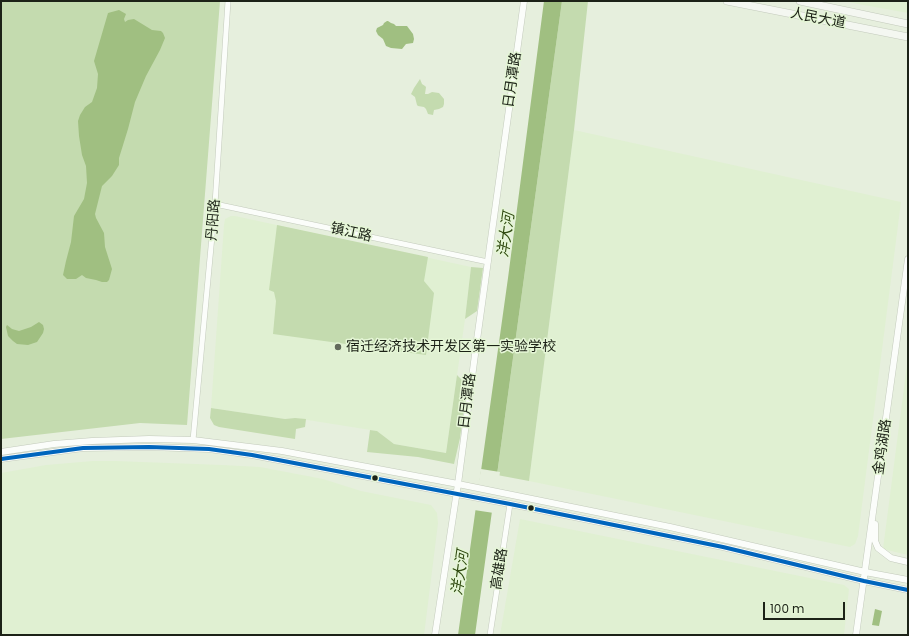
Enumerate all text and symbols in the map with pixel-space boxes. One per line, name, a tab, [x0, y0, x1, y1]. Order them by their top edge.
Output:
street label: 人民大道	[789, 5, 847, 33]
street label: 日月潭路	[501, 51, 525, 109]
street label: 丹阳路	[204, 198, 224, 242]
water label: 洋大河	[495, 211, 519, 259]
street label: 镇江路	[329, 220, 373, 246]
place label: 宿迁经济技术开发区第一实验学校	[346, 339, 556, 355]
marker: 宿迁经济技术开发区第一实验学校	[333, 342, 343, 352]
street label: 日月潭路	[456, 372, 480, 430]
street label: 金鸡湖路	[871, 418, 895, 476]
unlabelled marker	[370, 473, 380, 483]
unlabelled marker	[526, 503, 536, 513]
street label: 高雄路	[488, 547, 512, 591]
water label: 洋大河	[449, 549, 473, 597]
scale bar	[765, 594, 847, 620]
text: 100 m	[770, 600, 804, 617]

